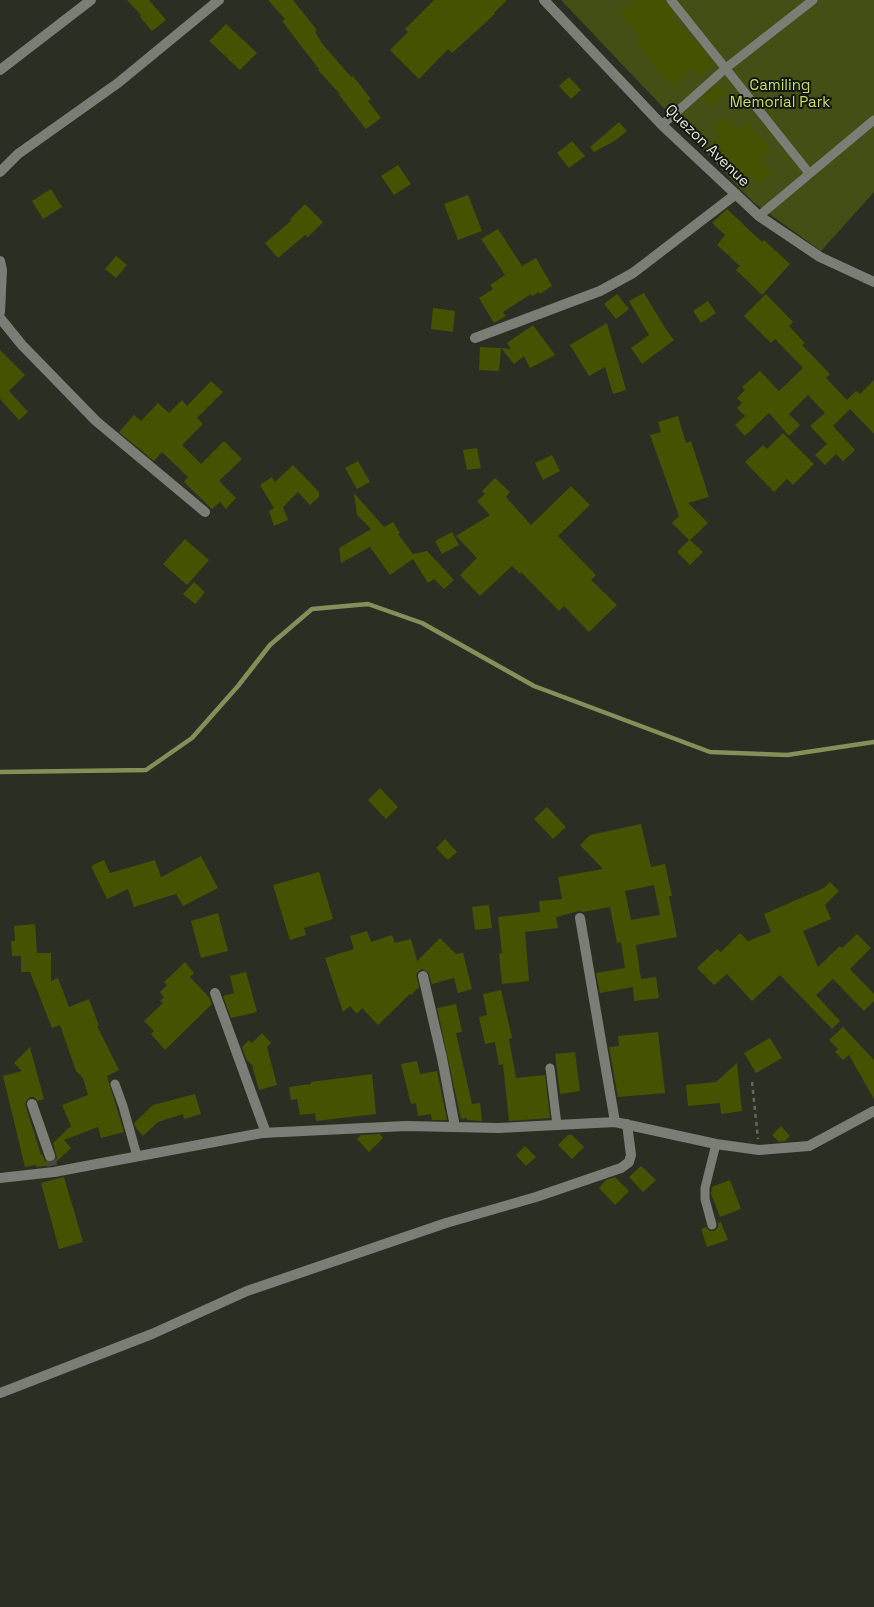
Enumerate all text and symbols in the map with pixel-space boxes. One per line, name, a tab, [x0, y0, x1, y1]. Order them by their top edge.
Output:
park label: Camiling Memorial Park	[730, 77, 830, 112]
street label: Quezon Avenue	[661, 101, 753, 191]

